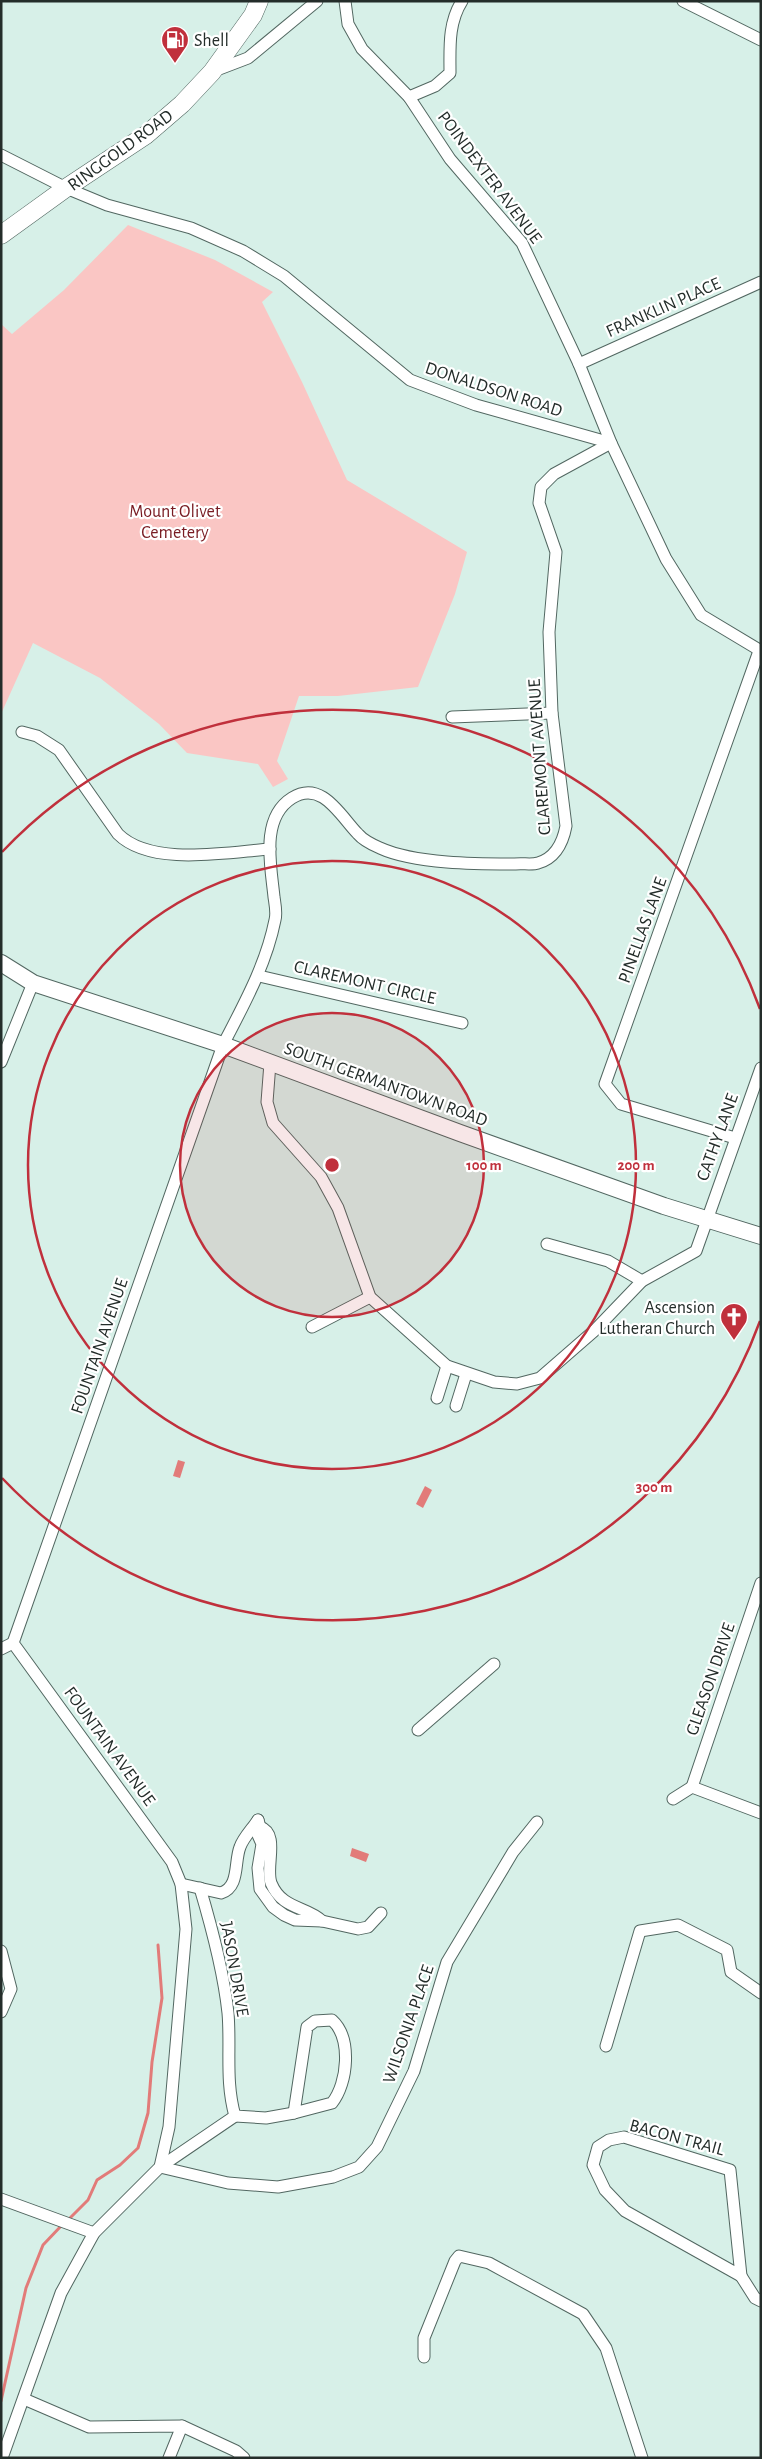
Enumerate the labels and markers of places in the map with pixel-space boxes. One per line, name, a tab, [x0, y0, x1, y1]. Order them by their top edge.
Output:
fuel station icon: Shell	[160, 25, 190, 64]
place label: Shell	[194, 32, 229, 50]
centre of rings	[323, 1156, 341, 1174]
place label: Ascension Lutheran Church	[599, 1299, 715, 1338]
church icon: Ascension Lutheran Church	[719, 1302, 749, 1341]

